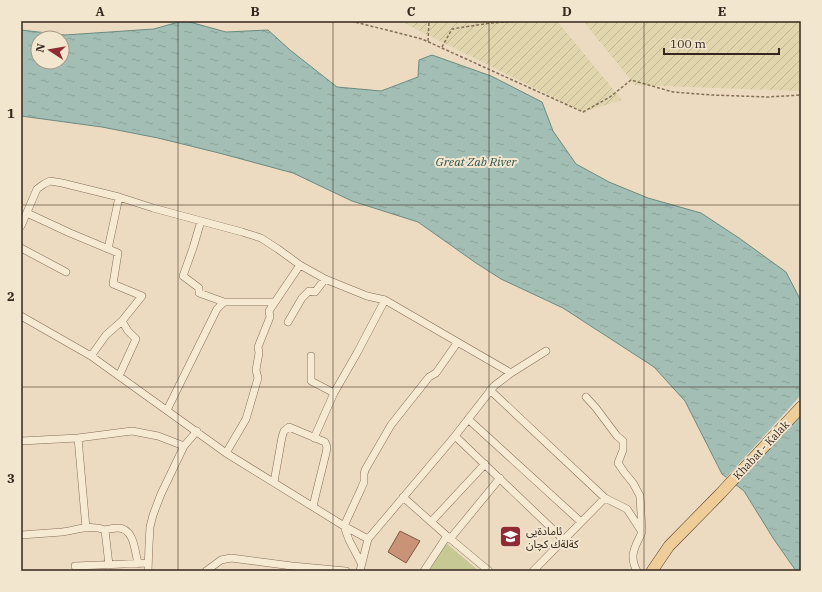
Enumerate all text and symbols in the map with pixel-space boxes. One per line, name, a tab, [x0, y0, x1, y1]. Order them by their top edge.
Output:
text: A	[95, 3, 105, 20]
text: B	[250, 3, 260, 20]
text: C	[407, 3, 416, 20]
text: D	[562, 3, 572, 20]
text: E	[718, 3, 726, 20]
north arrow	[30, 30, 70, 70]
scale bar	[664, 30, 779, 56]
text: 100 m	[670, 36, 706, 51]
text: N	[32, 42, 48, 54]
text: 1	[7, 105, 15, 122]
water label: Great Zab River	[436, 154, 517, 169]
text: 2	[7, 288, 15, 305]
street label: Khabat - Kalak	[730, 417, 792, 482]
text: 3	[7, 470, 15, 487]
school or university icon: ئامادةيى كةلةك كچان	[498, 524, 524, 550]
place label: ئامادةيى كةلةك كچان	[526, 524, 579, 552]

